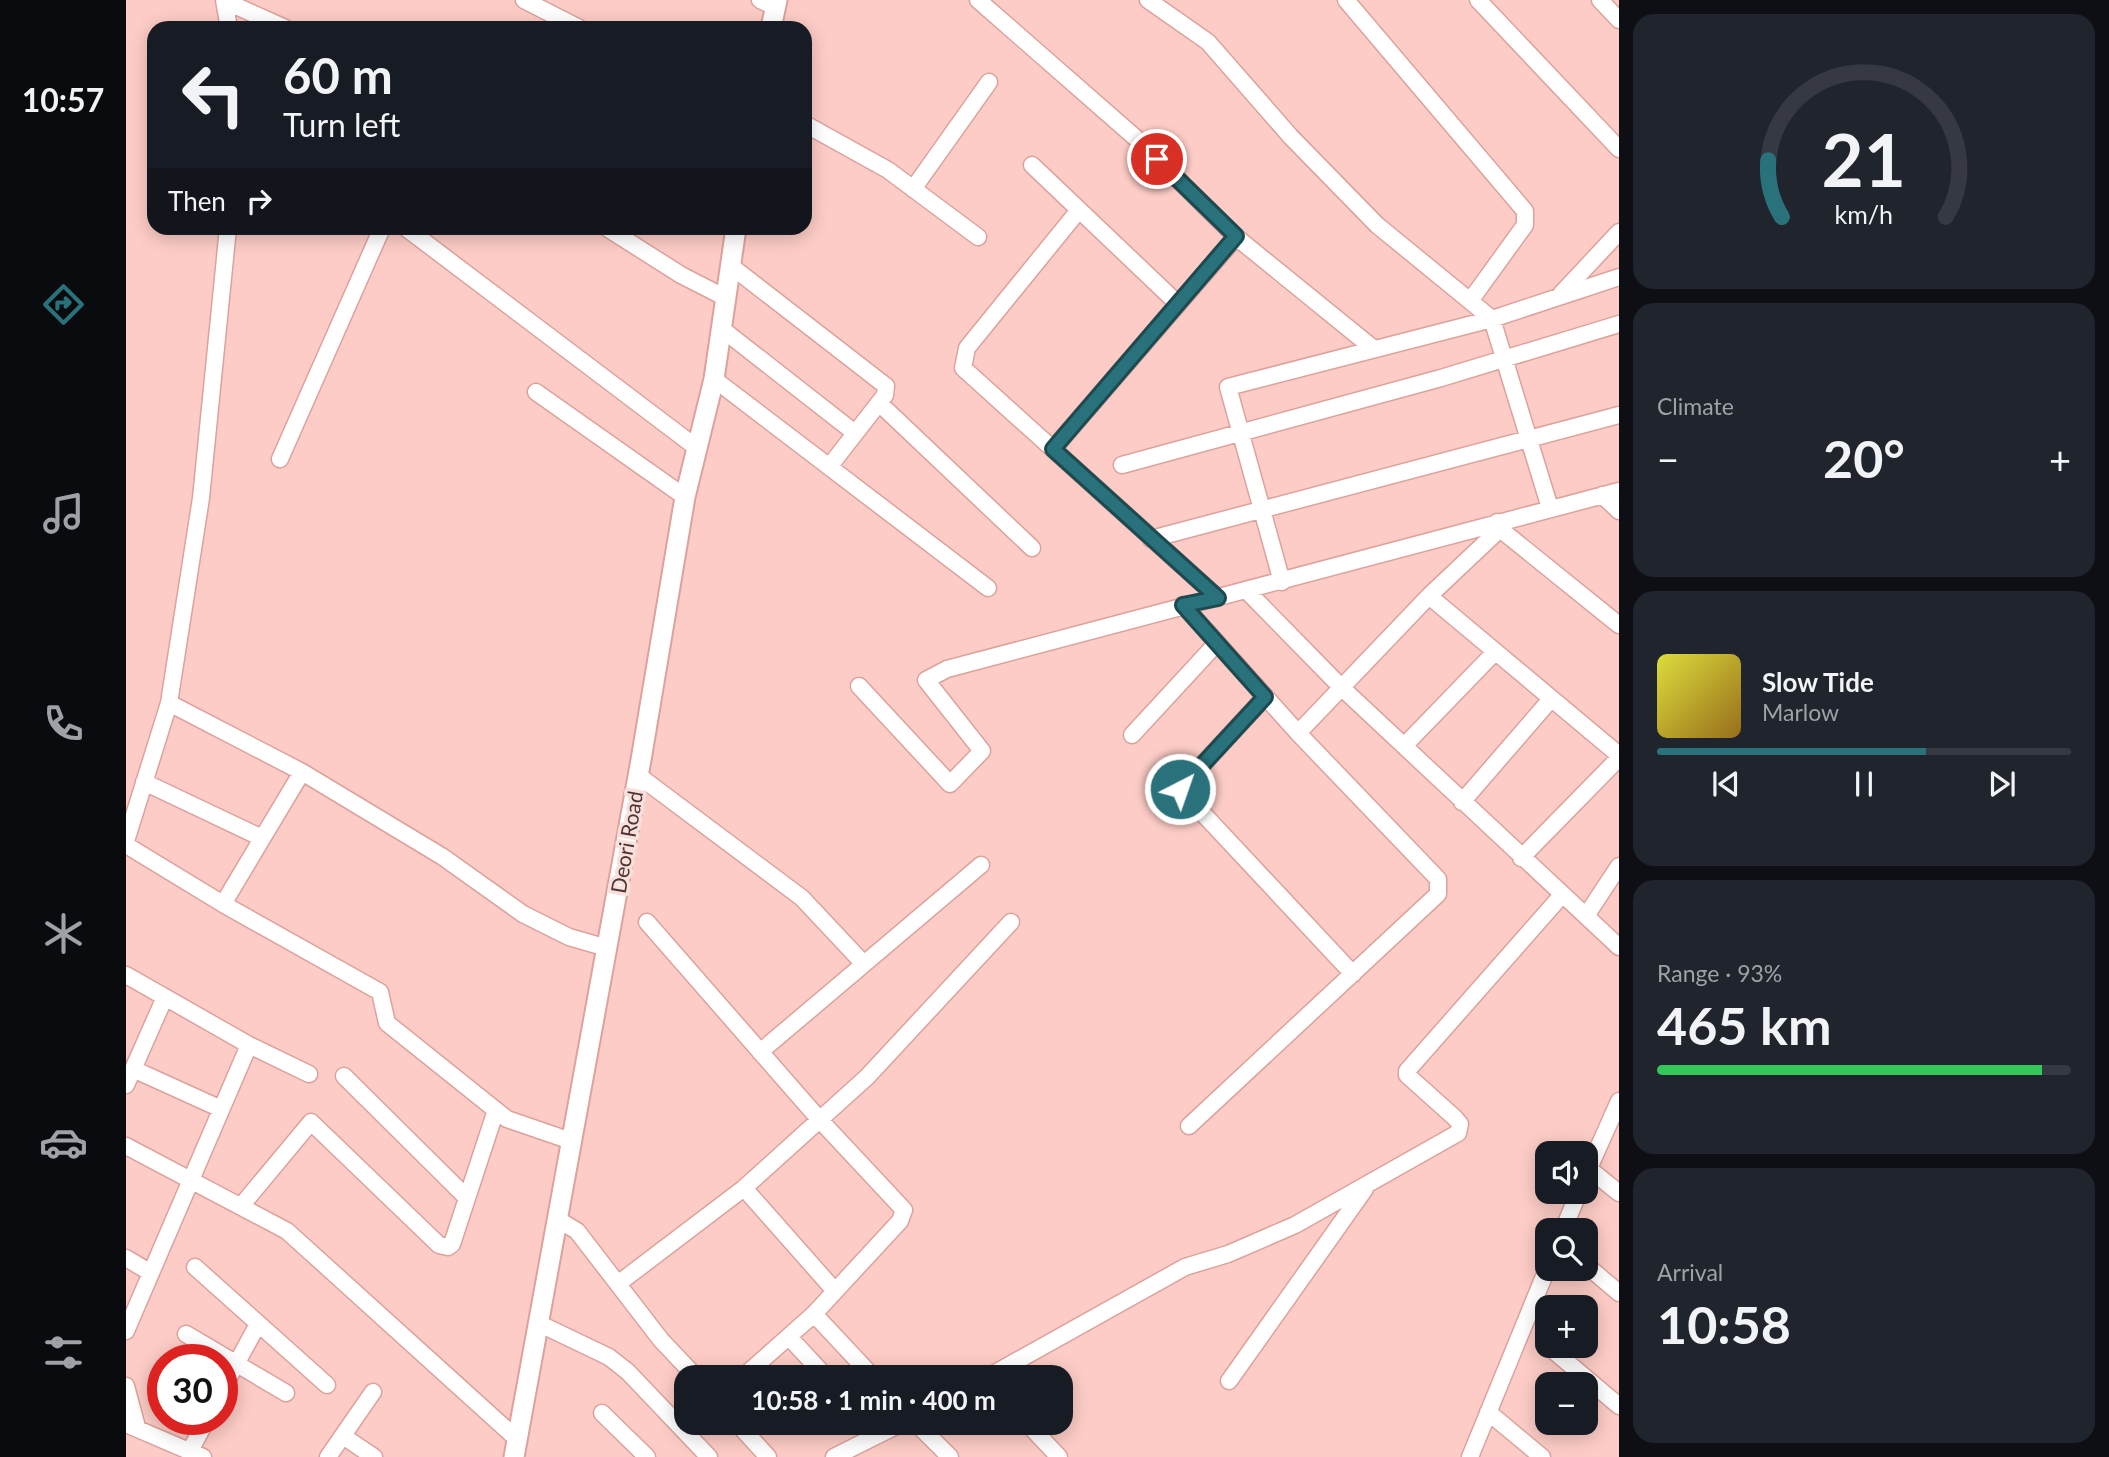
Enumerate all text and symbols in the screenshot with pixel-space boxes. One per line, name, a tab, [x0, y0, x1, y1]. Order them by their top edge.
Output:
text: 60 m	[283, 46, 393, 104]
icon: left	[168, 49, 259, 140]
text: 10:57	[22, 80, 104, 119]
text: Turn left	[283, 105, 400, 144]
text: 21	[1822, 116, 1906, 204]
pin	[1127, 129, 1187, 189]
icon: arrive	[1138, 140, 1176, 178]
icon: right	[240, 182, 278, 220]
text: Then	[168, 185, 226, 217]
text: km/h	[1835, 199, 1893, 229]
icon: directions	[39, 280, 88, 329]
text: Climate	[1657, 392, 1734, 420]
text: 20°	[1823, 427, 1905, 489]
text: −	[1657, 436, 1679, 482]
text: +	[2049, 436, 2071, 482]
icon: music	[39, 489, 88, 538]
text: Slow Tide	[1762, 666, 1874, 698]
text: Marlow	[1762, 698, 1839, 726]
icon: phone	[39, 699, 88, 748]
position arrow	[1143, 752, 1217, 826]
icon: previous	[1707, 765, 1745, 803]
icon: pause	[1845, 765, 1883, 803]
icon: next	[1983, 765, 2021, 803]
street label: Deori Road	[605, 789, 647, 895]
icon: climate	[39, 909, 88, 958]
text: Range · 93%	[1657, 959, 1782, 987]
text: 465 km	[1657, 994, 1831, 1056]
icon: car	[39, 1118, 88, 1167]
map controls	[1535, 1141, 1598, 1435]
button: sound	[1535, 1141, 1598, 1204]
button: search	[1535, 1218, 1598, 1281]
text: Arrival	[1657, 1258, 1723, 1286]
text: 10:58	[1657, 1293, 1791, 1355]
button: +	[1535, 1295, 1598, 1358]
icon: filters	[39, 1328, 88, 1377]
speed limit sign: 30	[147, 1344, 238, 1435]
button: −	[1535, 1372, 1598, 1435]
text: 10:58 · 1 min · 400 m	[751, 1384, 996, 1416]

